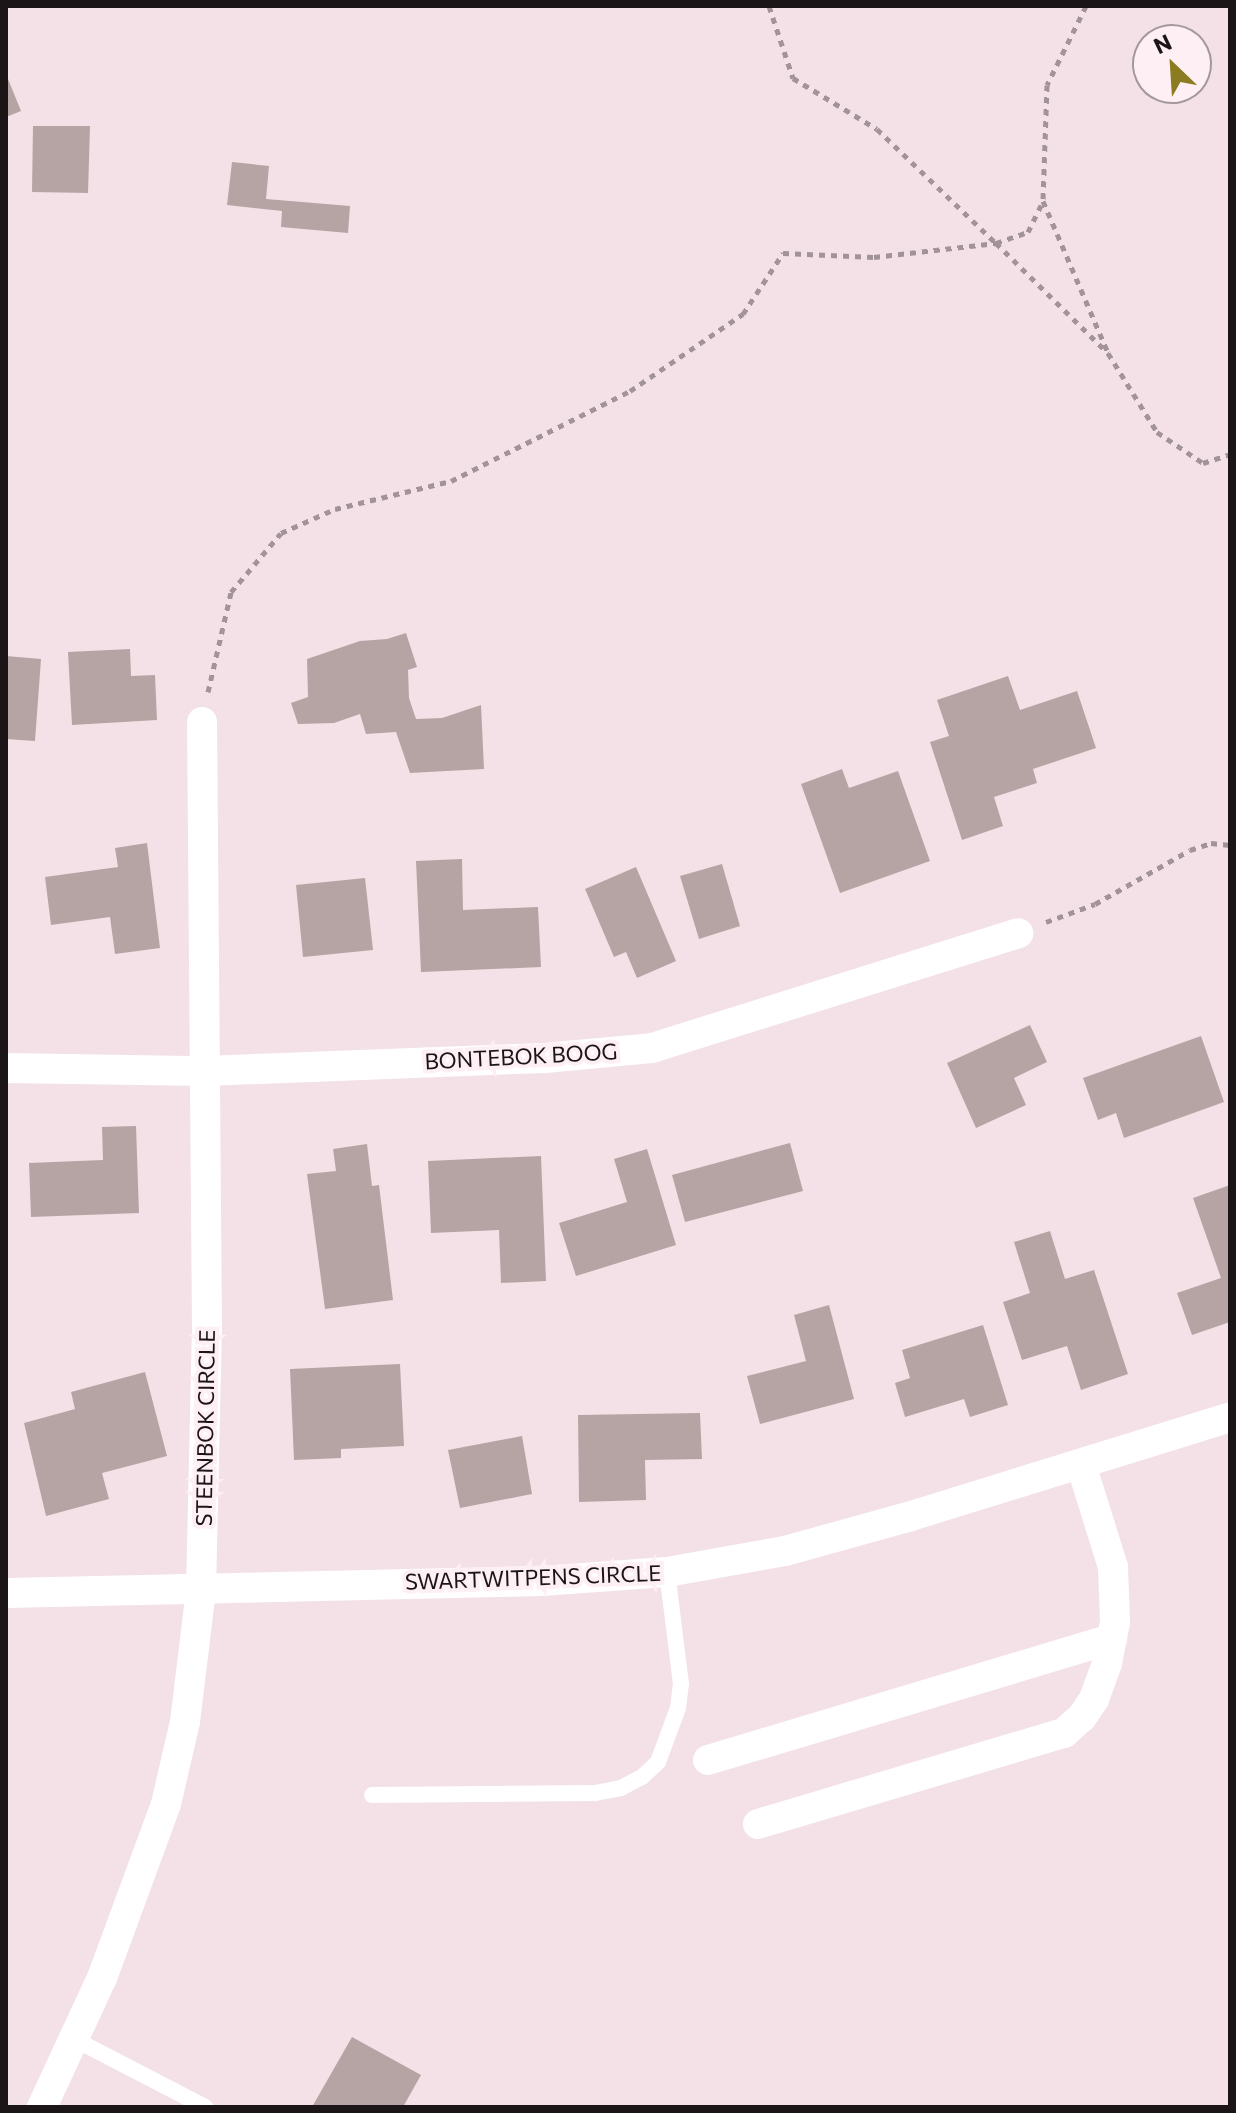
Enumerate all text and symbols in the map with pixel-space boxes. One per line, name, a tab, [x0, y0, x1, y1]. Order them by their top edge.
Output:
north arrow	[1132, 24, 1212, 104]
text: N	[1149, 28, 1176, 59]
street label: BONTEBOK BOOG	[424, 1038, 618, 1074]
street label: STEENBOK CIRCLE	[190, 1329, 220, 1527]
street label: SWARTWITPENS CIRCLE	[404, 1559, 662, 1595]

